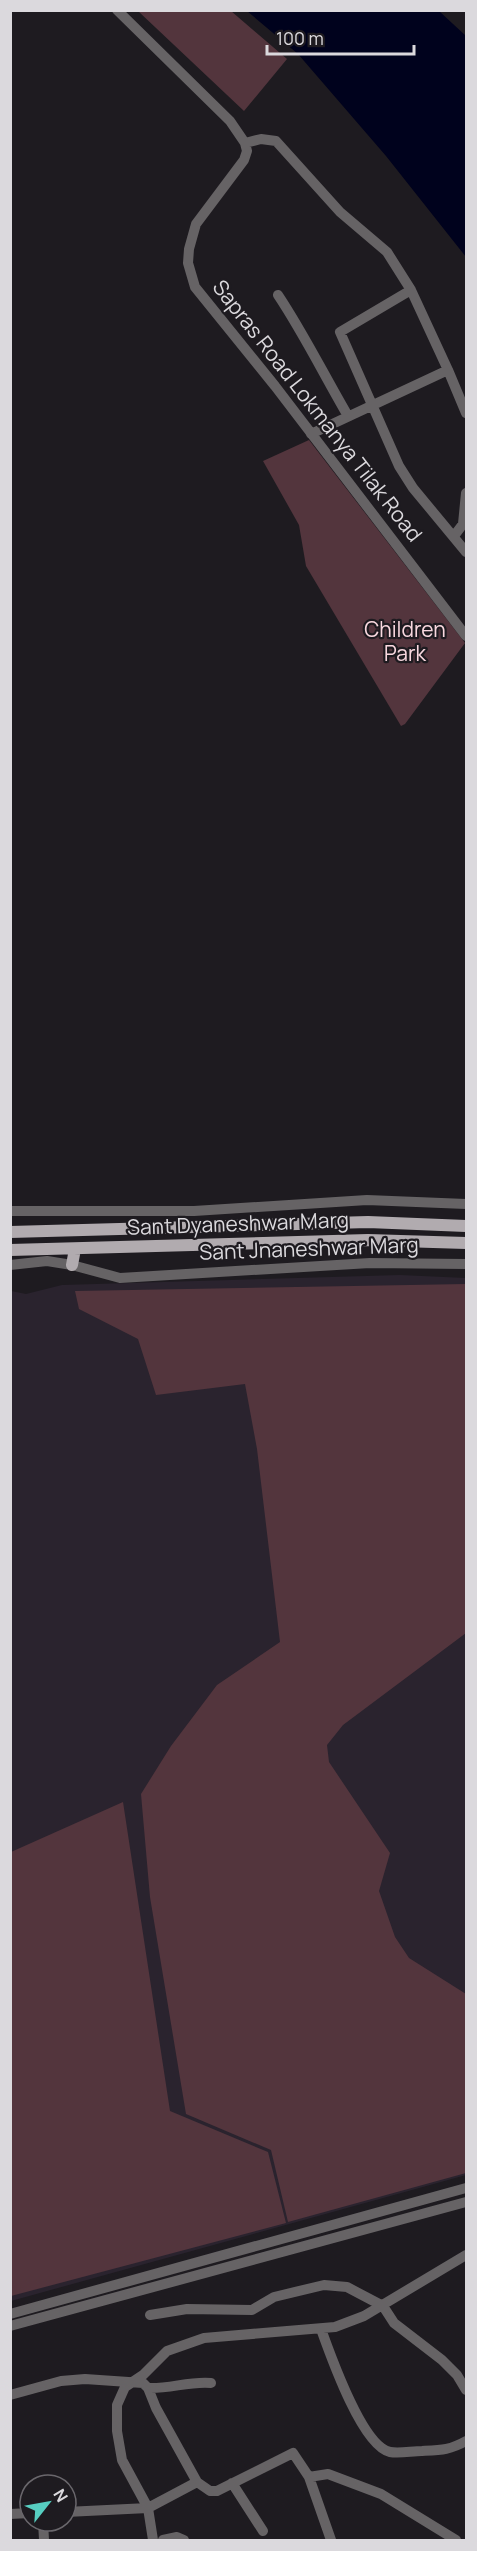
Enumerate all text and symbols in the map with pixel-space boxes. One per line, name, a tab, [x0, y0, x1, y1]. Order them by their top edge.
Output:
scale bar	[267, 18, 414, 56]
text: 100 m	[276, 26, 324, 50]
street label: Sapras Road Lokmanya Tilak Road	[207, 274, 429, 547]
park label: Children Park	[364, 615, 446, 667]
street label: Sant Dyaneshwar Marg	[126, 1205, 349, 1241]
street label: Sant Jnaneshwar Marg	[199, 1230, 419, 1266]
north arrow	[18, 2473, 78, 2533]
text: N	[48, 2485, 73, 2506]

